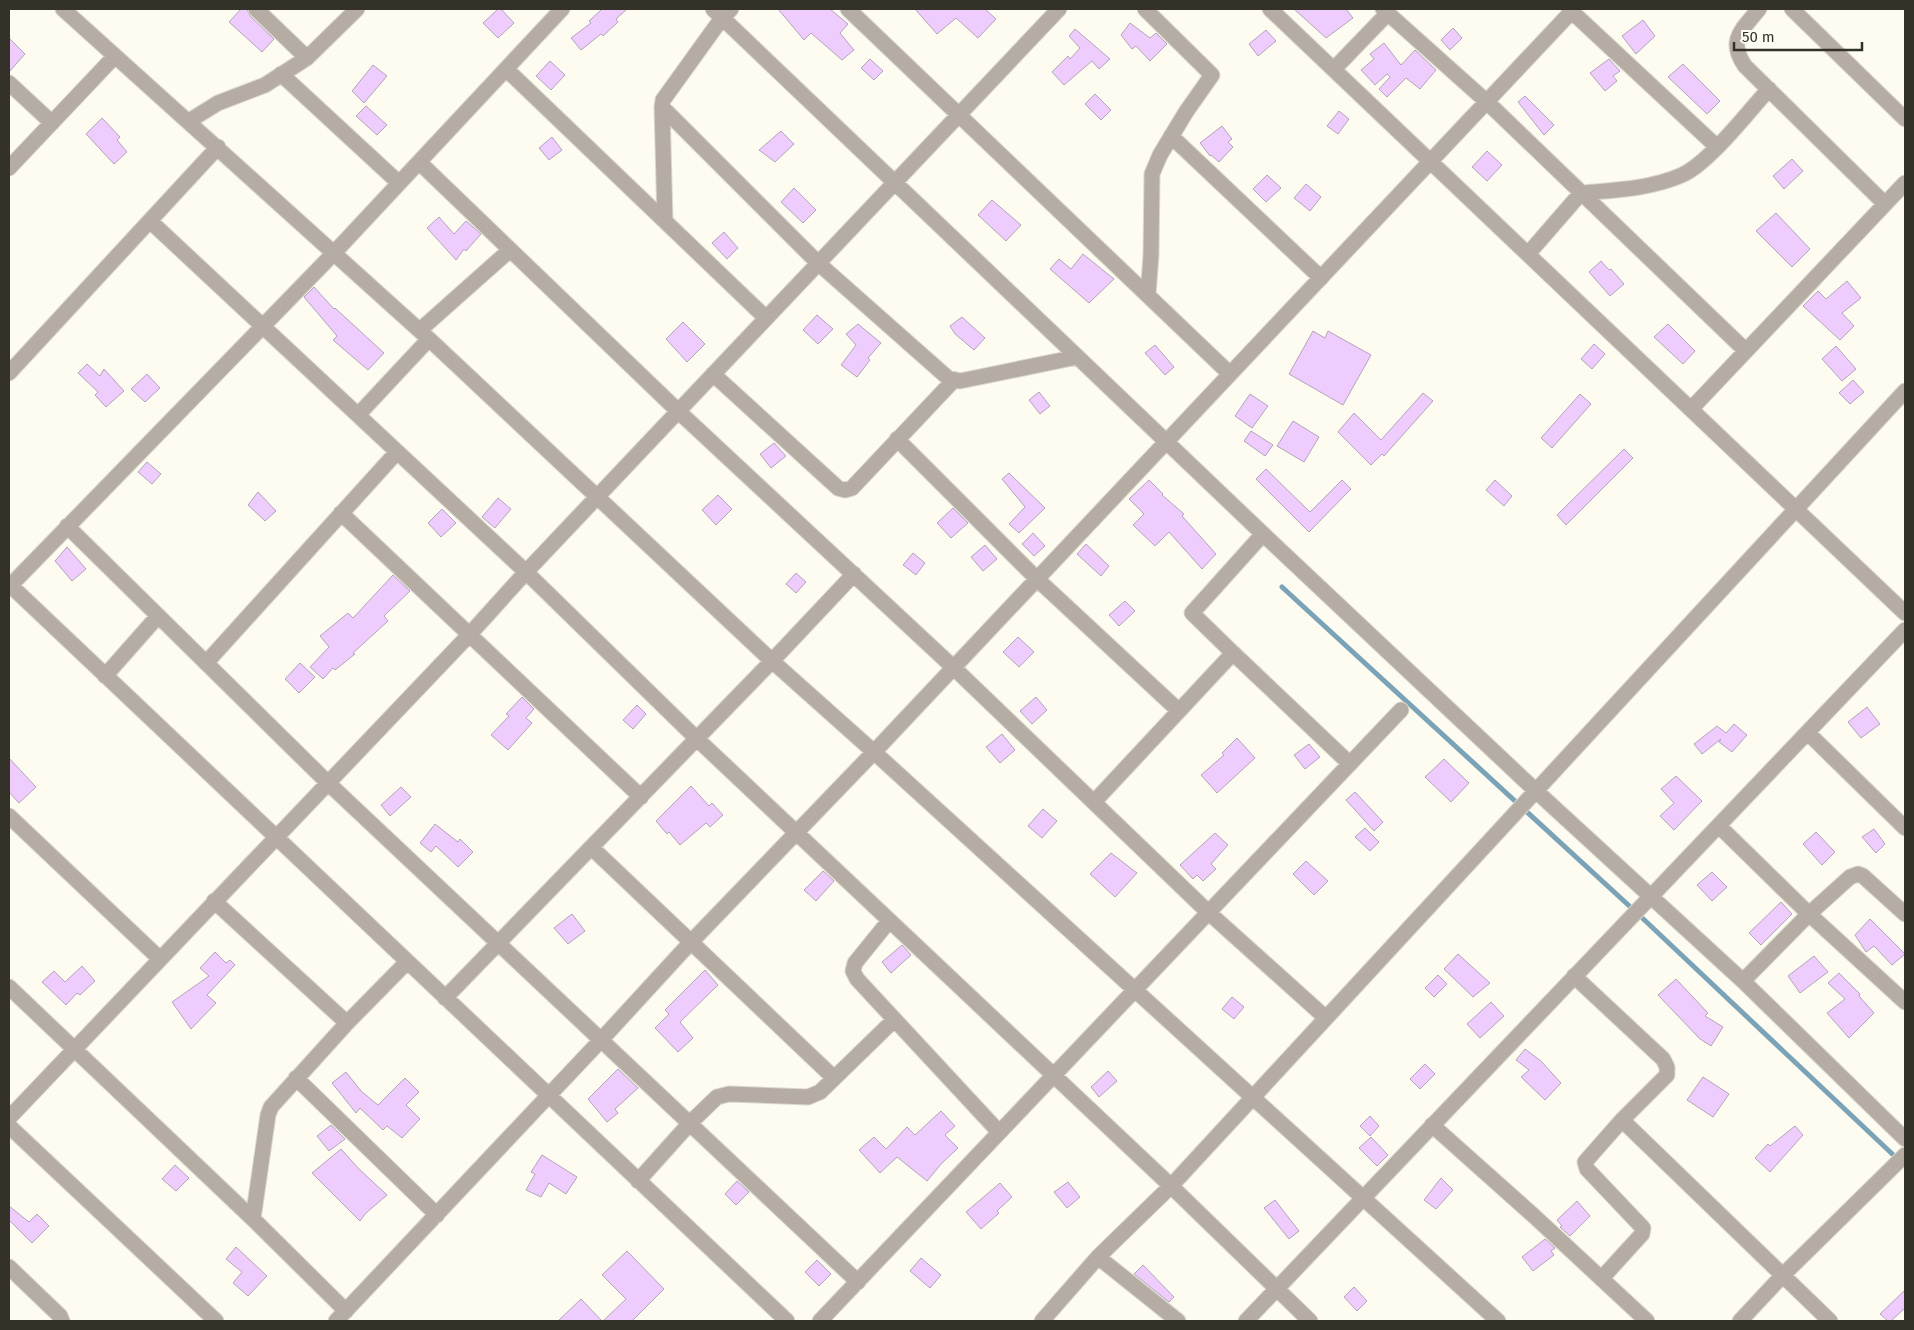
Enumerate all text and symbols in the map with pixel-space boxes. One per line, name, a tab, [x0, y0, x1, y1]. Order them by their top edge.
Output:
scale bar	[1734, 20, 1862, 52]
text: 50 m	[1742, 28, 1775, 46]

